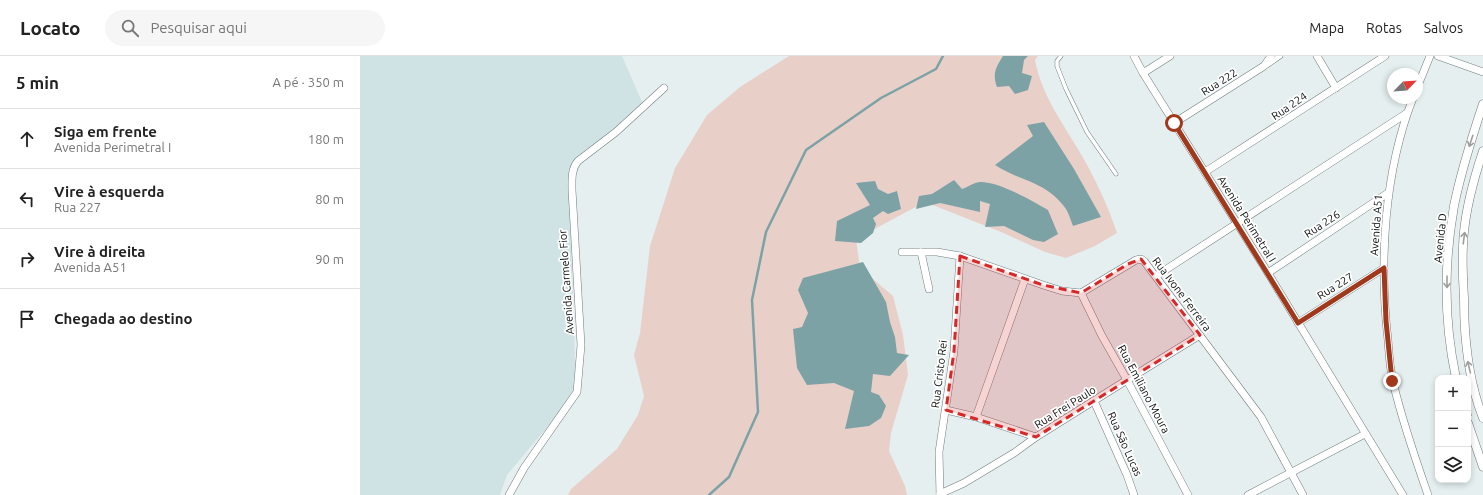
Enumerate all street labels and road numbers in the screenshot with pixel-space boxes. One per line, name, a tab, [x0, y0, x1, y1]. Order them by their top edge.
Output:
street label: Rua 222	[1199, 66, 1239, 98]
street label: Rua 224	[1269, 90, 1309, 122]
street label: Avenida Perimetral I	[1216, 174, 1278, 264]
street label: Avenida A51	[1368, 194, 1384, 256]
street label: Rua 226	[1302, 208, 1342, 240]
street label: Avenida D	[1431, 212, 1449, 263]
street label: Avenida Carmelo Fior	[556, 228, 576, 335]
street label: Rua Ivone Ferreira	[1150, 255, 1214, 333]
street label: Rua 227	[1315, 270, 1355, 302]
street label: Rua Cristo Rei	[929, 339, 949, 409]
street label: Rua Emiliano Moura	[1116, 343, 1172, 435]
street label: Rua Frei Paulo	[1032, 383, 1098, 431]
street label: Rua São Lucas	[1105, 410, 1145, 478]

